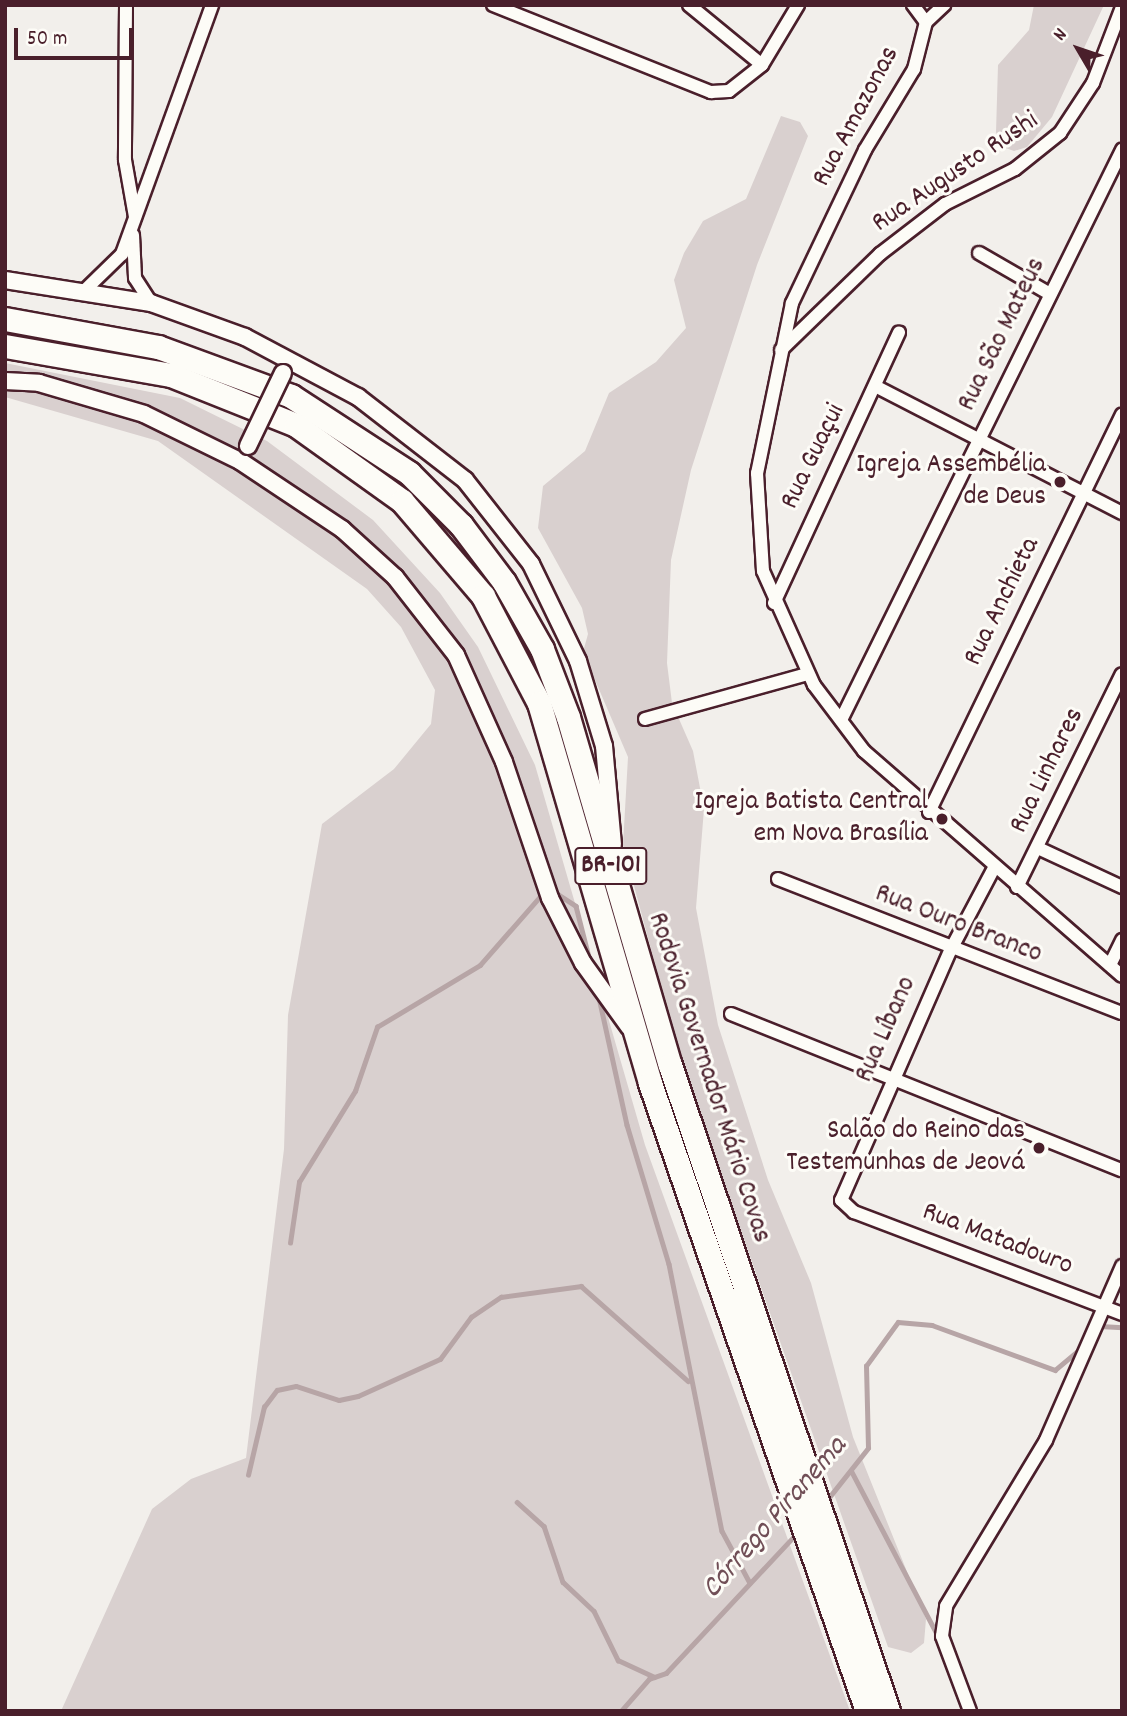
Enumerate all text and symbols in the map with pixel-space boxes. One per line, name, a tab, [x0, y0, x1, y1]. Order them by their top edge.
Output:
scale bar	[18, 14, 136, 58]
north arrow	[1043, 14, 1113, 84]
text: N	[1048, 23, 1075, 48]
text: 50 m	[27, 25, 67, 55]
street label: Rua Amazonas	[806, 41, 908, 193]
street label: Rua Augusto Rushi	[866, 105, 1046, 241]
street label: Rua São Mateus	[951, 253, 1055, 417]
street label: Rua Guaçui	[774, 399, 854, 515]
place label: Igreja Assembélia de Deus	[856, 449, 1046, 515]
marker: Igreja Assembélia de Deus	[1052, 474, 1068, 490]
street label: Rua Anchieta	[958, 532, 1048, 672]
street label: Rua Linhares	[1003, 703, 1093, 839]
place label: Igreja Batista Central em Nova Brasília	[694, 786, 928, 852]
marker: Igreja Batista Central em Nova Brasília	[934, 811, 950, 827]
road number: BR-101	[574, 844, 648, 888]
street label: Rua Ouro Branco	[870, 878, 1046, 972]
street label: Rodovia Governador Mário Covas	[639, 909, 777, 1247]
street label: Rua Líbano	[849, 972, 925, 1088]
place label: Salão do Reino das Testemunhas de Jeová	[786, 1115, 1025, 1181]
marker: Salão do Reino das Testemunhas de Jeová	[1031, 1140, 1047, 1156]
street label: Rua Matadouro	[917, 1196, 1077, 1284]
water label: Córrego Piranema	[696, 1431, 856, 1607]

